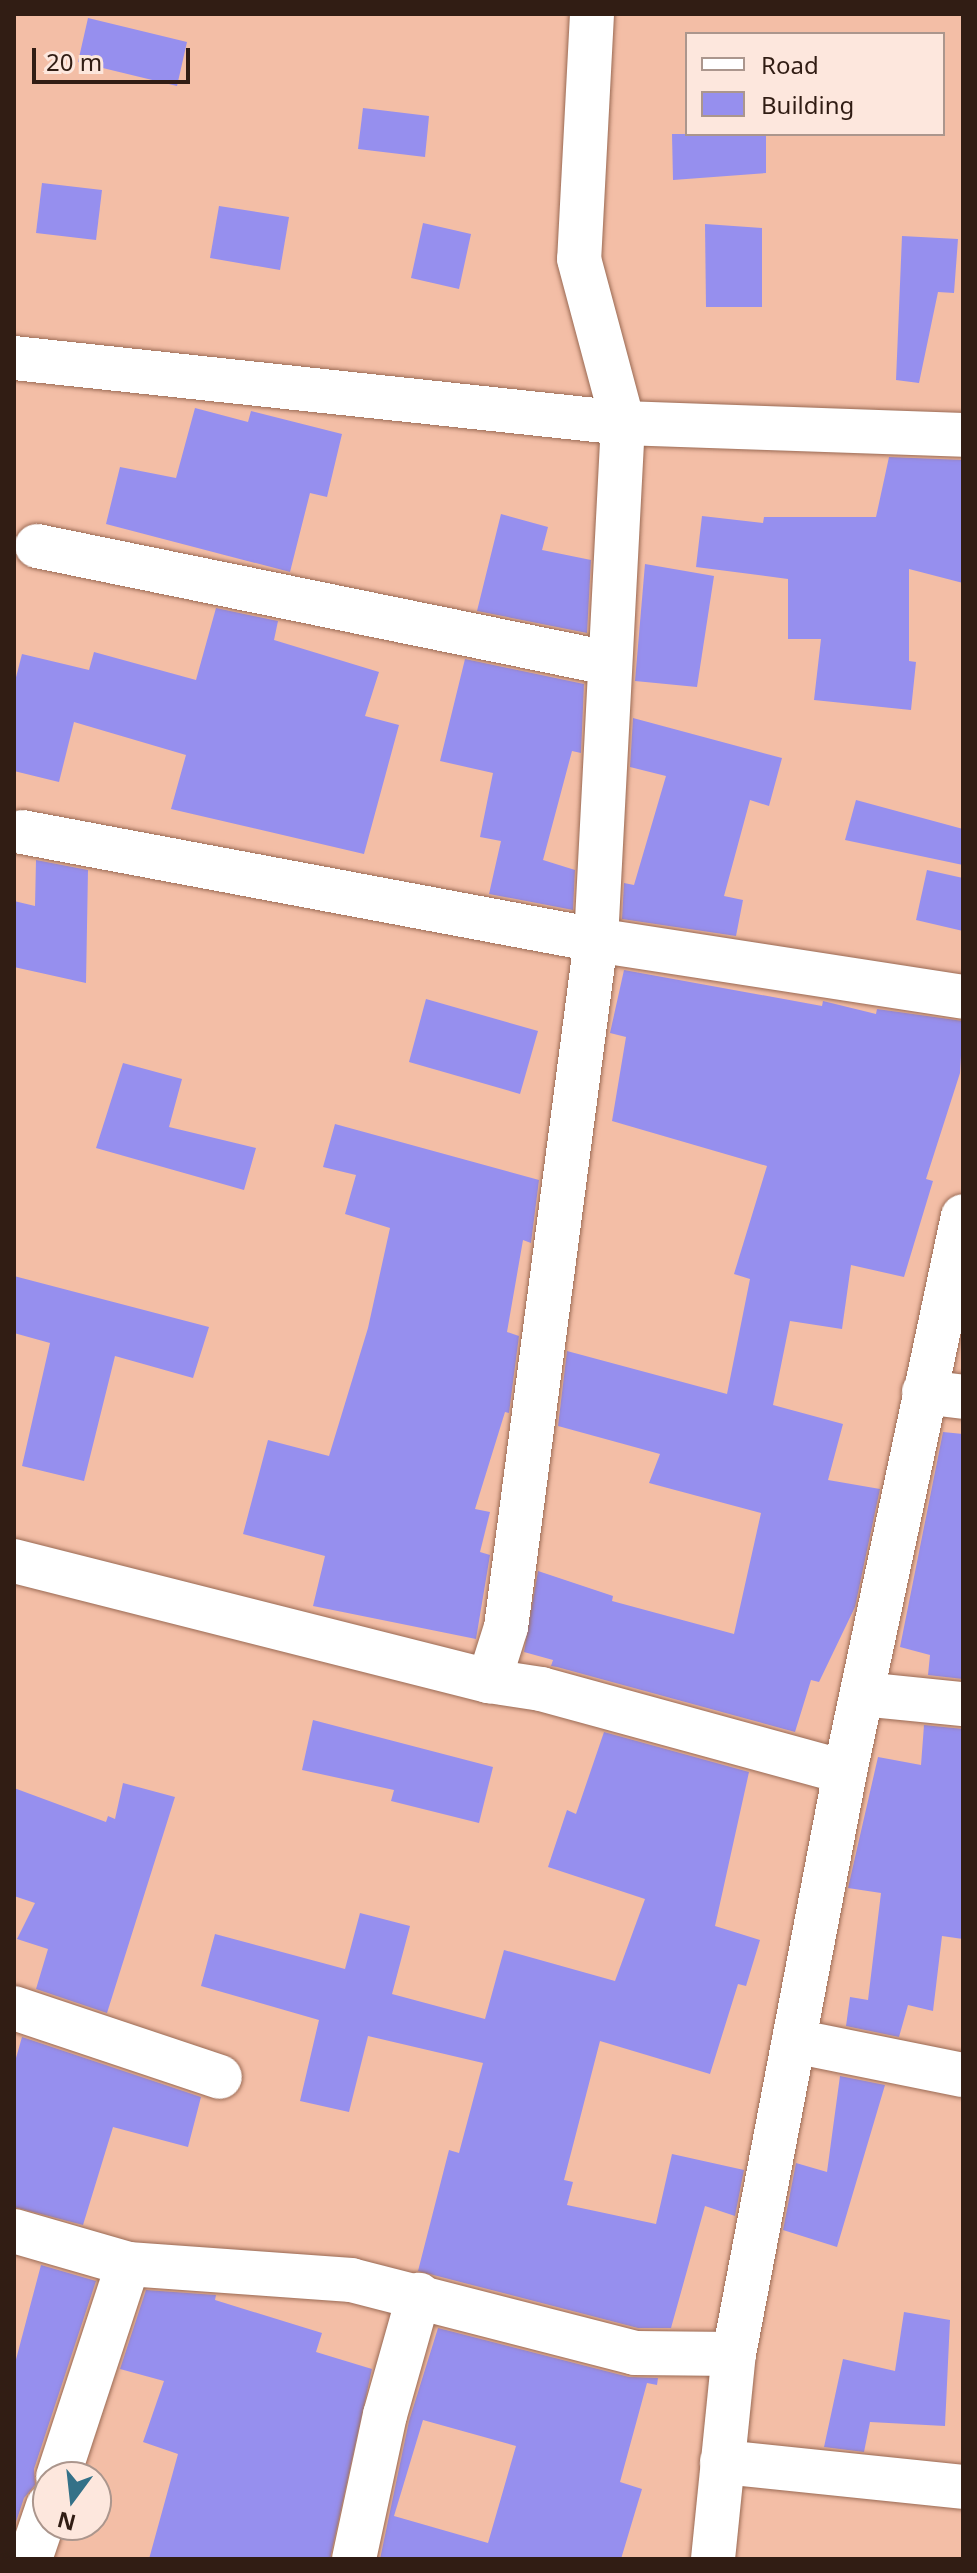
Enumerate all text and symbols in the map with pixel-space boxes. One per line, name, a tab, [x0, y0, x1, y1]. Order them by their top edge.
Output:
scale bar	[36, 32, 194, 82]
legend	[685, 32, 945, 136]
text: 20 m	[46, 45, 102, 78]
text: Road	[761, 48, 819, 81]
text: Building	[761, 88, 854, 121]
north arrow	[32, 2461, 112, 2541]
text: N	[54, 2505, 79, 2539]

